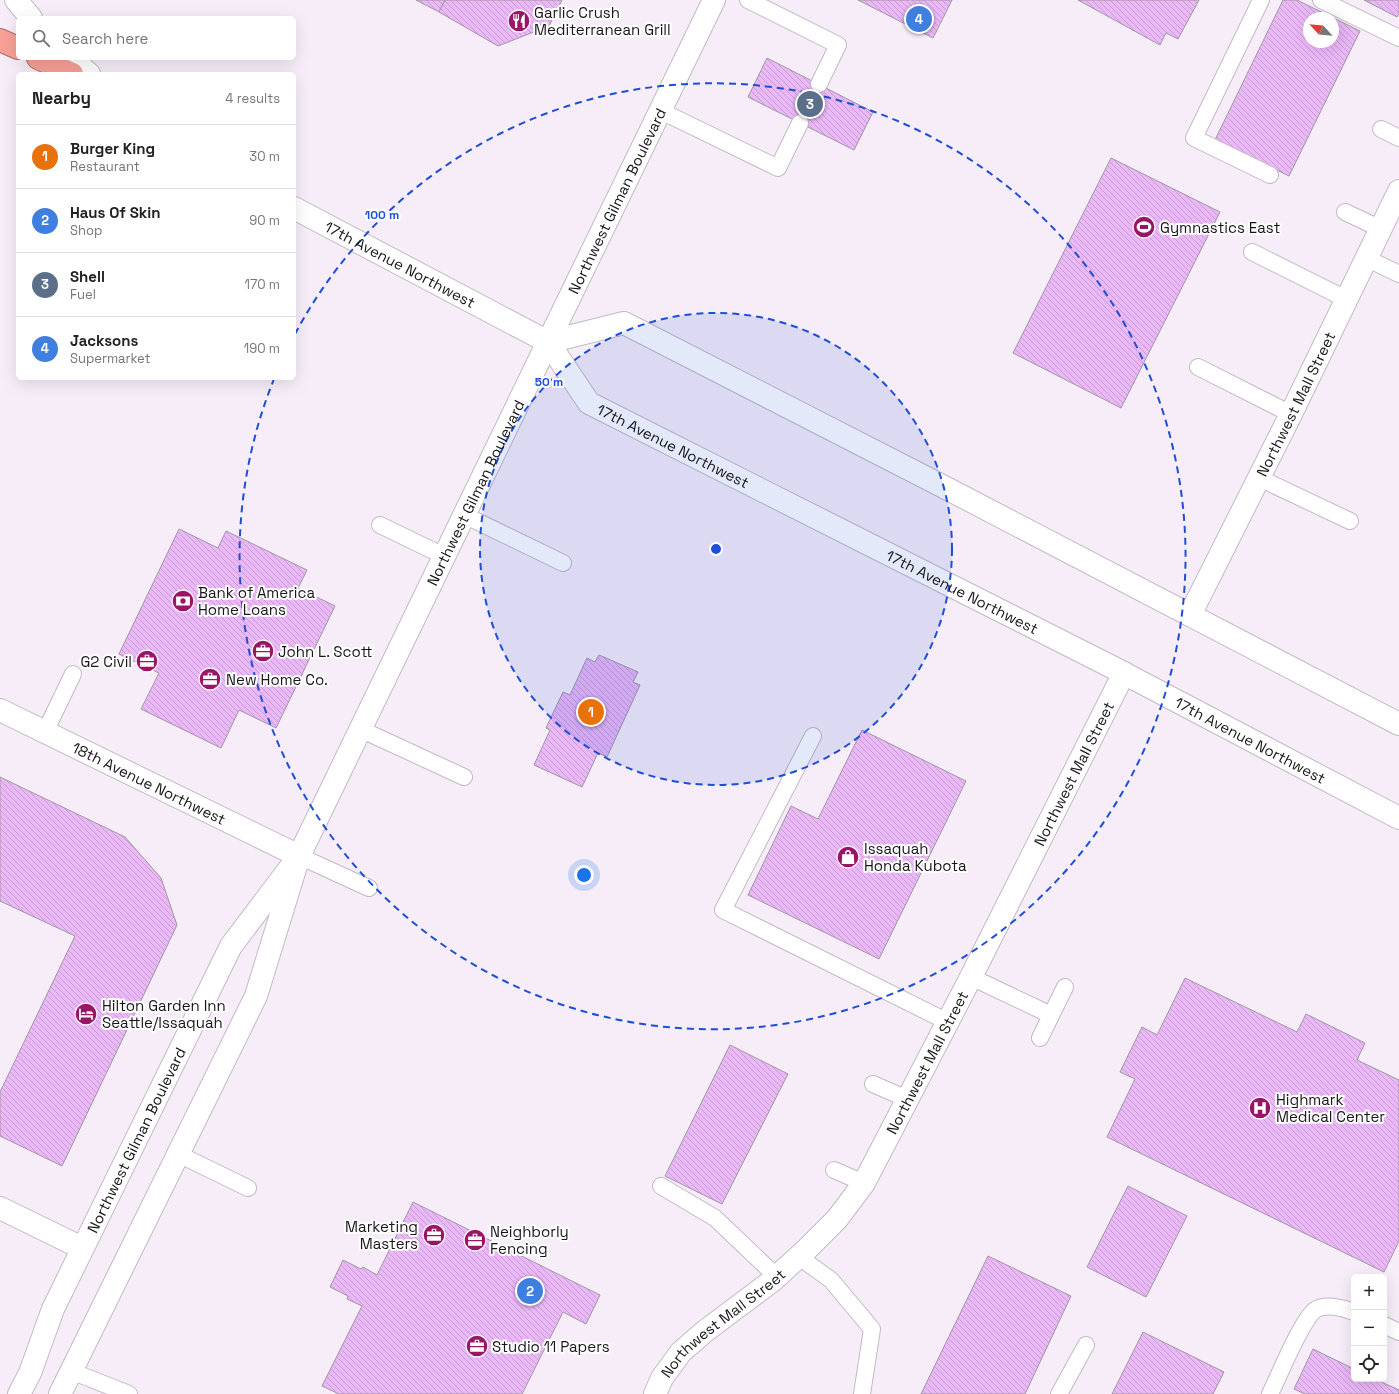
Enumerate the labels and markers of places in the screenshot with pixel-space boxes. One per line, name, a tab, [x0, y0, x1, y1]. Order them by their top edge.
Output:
place label: Garlic Crush Mediterranean Grill	[534, 3, 671, 39]
pin: 4	[906, 4, 932, 34]
restaurant icon: Garlic Crush Mediterranean Grill	[506, 8, 532, 34]
pin: 3	[797, 89, 823, 119]
sports icon: Gymnastics East	[1131, 214, 1157, 240]
place label: Gymnastics East	[1160, 218, 1281, 237]
centre of rings	[709, 542, 723, 556]
place label: Bank of America Home Loans	[198, 583, 315, 619]
bank icon: Bank of America Home Loans	[170, 588, 196, 614]
office icon: John L. Scott	[250, 638, 276, 664]
place label: John L. Scott	[278, 642, 373, 661]
office icon: G2 Civil	[134, 648, 160, 674]
place label: G2 Civil	[80, 652, 132, 671]
office icon: New Home Co.	[197, 666, 223, 692]
place label: New Home Co.	[226, 670, 328, 689]
pin: 1	[578, 697, 604, 727]
place label: Issaquah Honda Kubota	[864, 839, 967, 875]
shop icon: Issaquah Honda Kubota	[835, 844, 861, 870]
place label: Hilton Garden Inn Seattle/Issaquah	[102, 996, 226, 1032]
hotel icon: Hilton Garden Inn Seattle/Issaquah	[73, 1001, 99, 1027]
place label: Highmark Medical Center	[1276, 1090, 1385, 1126]
hospital icon: Highmark Medical Center	[1247, 1095, 1273, 1121]
place label: Marketing Masters	[345, 1217, 418, 1253]
office icon: Marketing Masters	[421, 1222, 447, 1248]
place label: Neighborly Fencing	[490, 1222, 569, 1258]
office icon: Neighborly Fencing	[462, 1227, 488, 1253]
pin: 2	[517, 1276, 543, 1306]
office icon: Studio 11 Papers	[464, 1333, 490, 1359]
place label: Studio 11 Papers	[492, 1337, 610, 1356]

